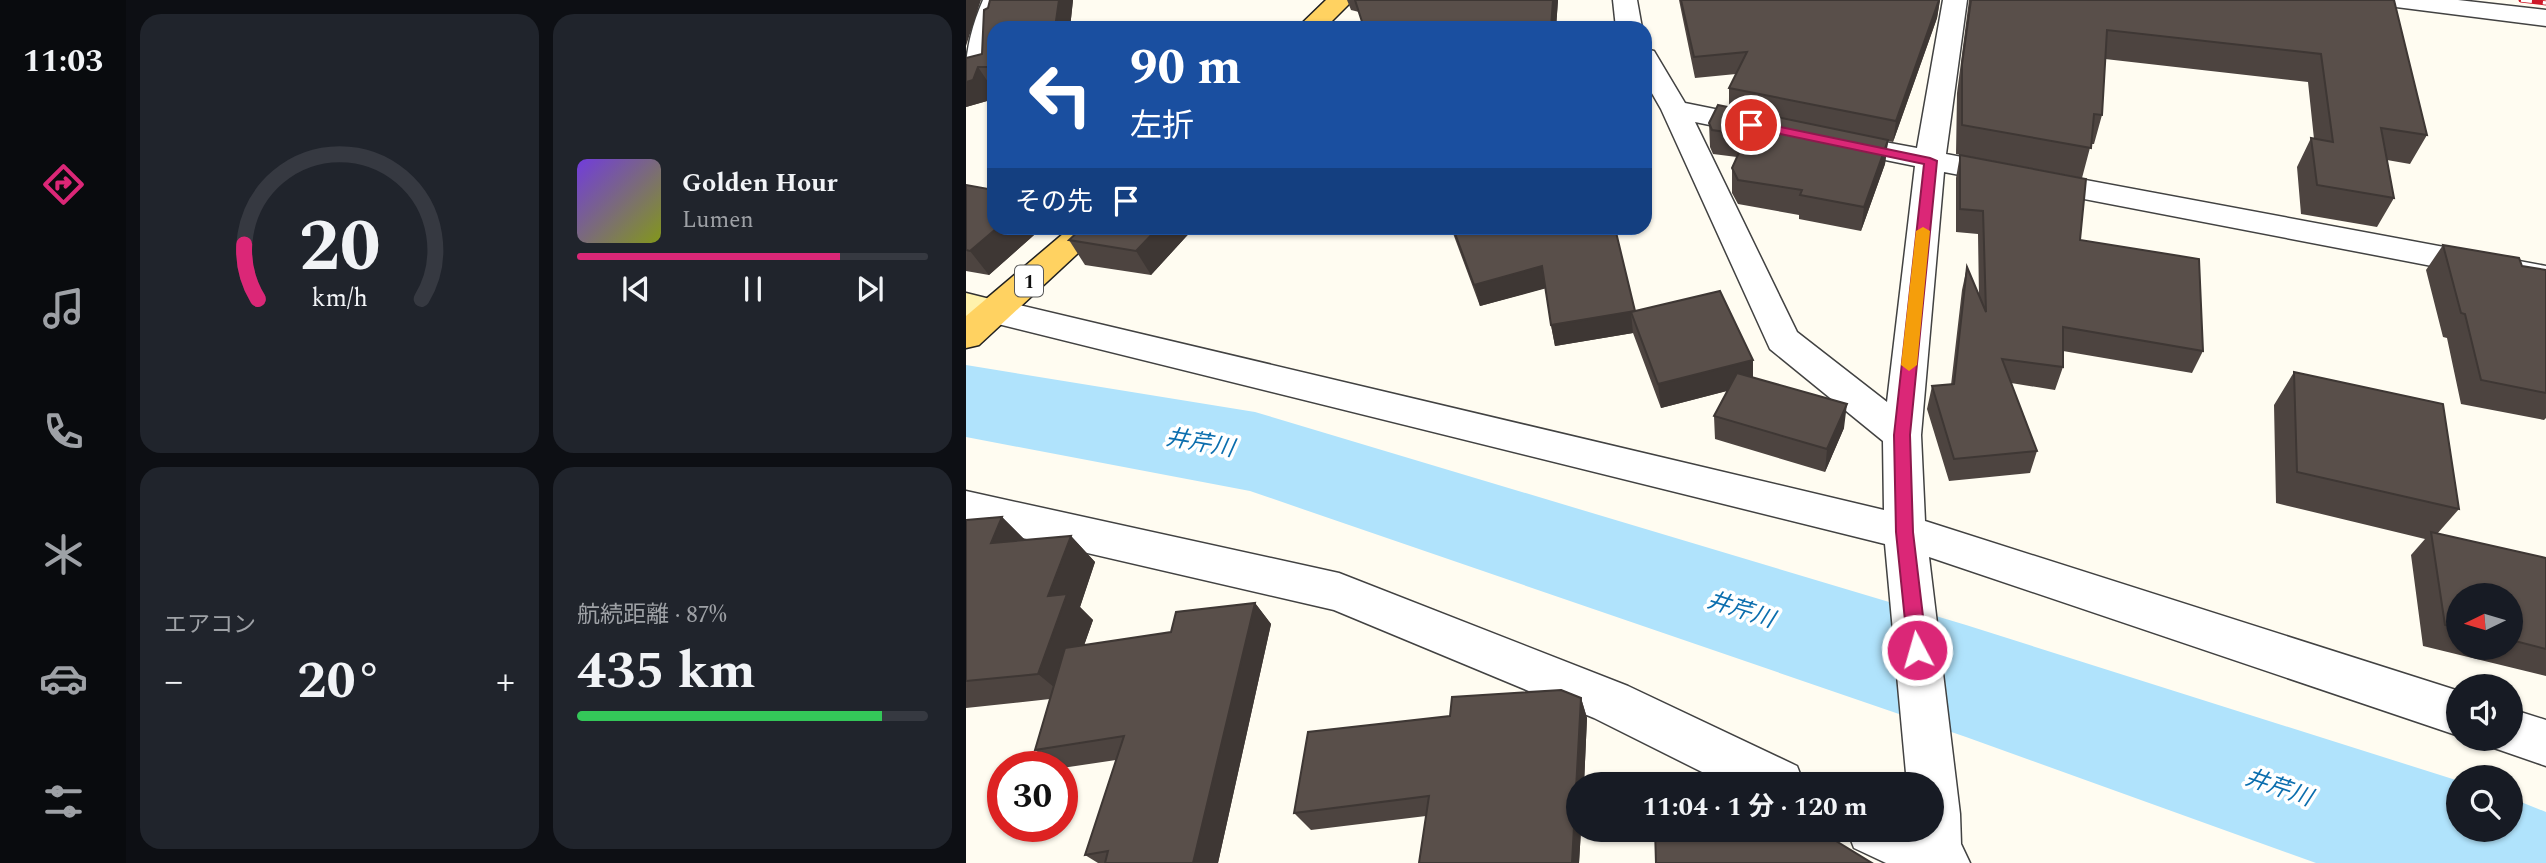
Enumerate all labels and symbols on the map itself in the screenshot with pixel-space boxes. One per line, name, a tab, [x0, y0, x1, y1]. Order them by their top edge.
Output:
pin	[1721, 95, 1781, 155]
road number: 1	[1015, 266, 1043, 296]
water label: 井芹川	[1163, 420, 1240, 467]
water label: 井芹川	[1702, 583, 1782, 639]
north arrow	[2446, 583, 2524, 660]
position arrow	[1880, 613, 1954, 687]
speed limit sign: 30	[987, 751, 1078, 842]
water label: 井芹川	[2240, 761, 2320, 817]

